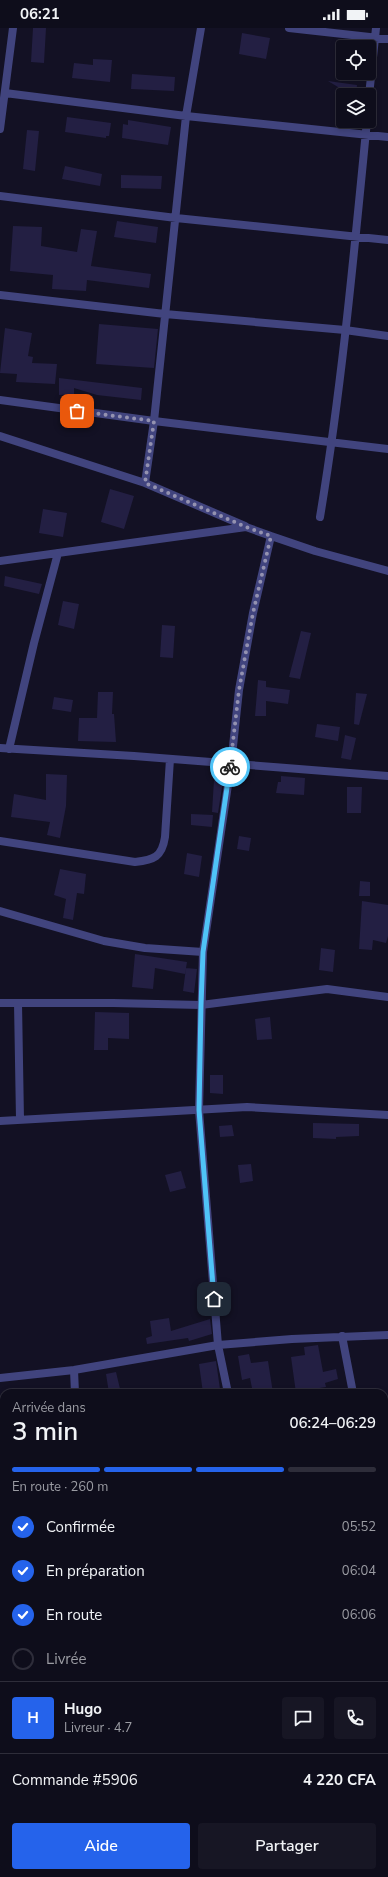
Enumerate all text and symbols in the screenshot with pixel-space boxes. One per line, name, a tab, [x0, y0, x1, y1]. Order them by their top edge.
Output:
text: 06:21	[20, 4, 60, 24]
map controls	[336, 40, 376, 128]
button: locate	[336, 40, 376, 80]
button: layers	[336, 88, 376, 128]
pin	[60, 394, 94, 428]
icon: bag	[66, 400, 88, 422]
courier	[210, 747, 250, 787]
icon: bike	[219, 756, 241, 778]
pin	[197, 1282, 231, 1316]
icon: home	[203, 1288, 225, 1310]
text: Arrivée dans	[12, 1399, 86, 1417]
text: 06:24–06:29	[289, 1413, 376, 1433]
text: 3 min	[12, 1414, 78, 1449]
text: En route · 260 m	[12, 1478, 108, 1496]
icon: check	[12, 1516, 34, 1538]
text: Confirmée	[46, 1517, 115, 1537]
text: 05:52	[342, 1518, 376, 1536]
icon: check	[12, 1560, 34, 1582]
text: En préparation	[46, 1561, 145, 1581]
text: 06:04	[342, 1562, 376, 1580]
icon: check	[12, 1604, 34, 1626]
text: En route	[46, 1605, 102, 1625]
text: 06:06	[342, 1606, 376, 1624]
text: Livrée	[46, 1649, 87, 1669]
button: chat	[282, 1697, 324, 1739]
button: phone	[334, 1697, 376, 1739]
text: Hugo	[64, 1699, 102, 1719]
text: H	[27, 1708, 39, 1728]
text: Livreur · 4.7	[64, 1719, 132, 1737]
text: Commande #5906	[12, 1770, 138, 1790]
text: 4 220 CFA	[303, 1770, 376, 1790]
button: Aide	[12, 1823, 190, 1869]
button: Partager	[198, 1823, 376, 1869]

